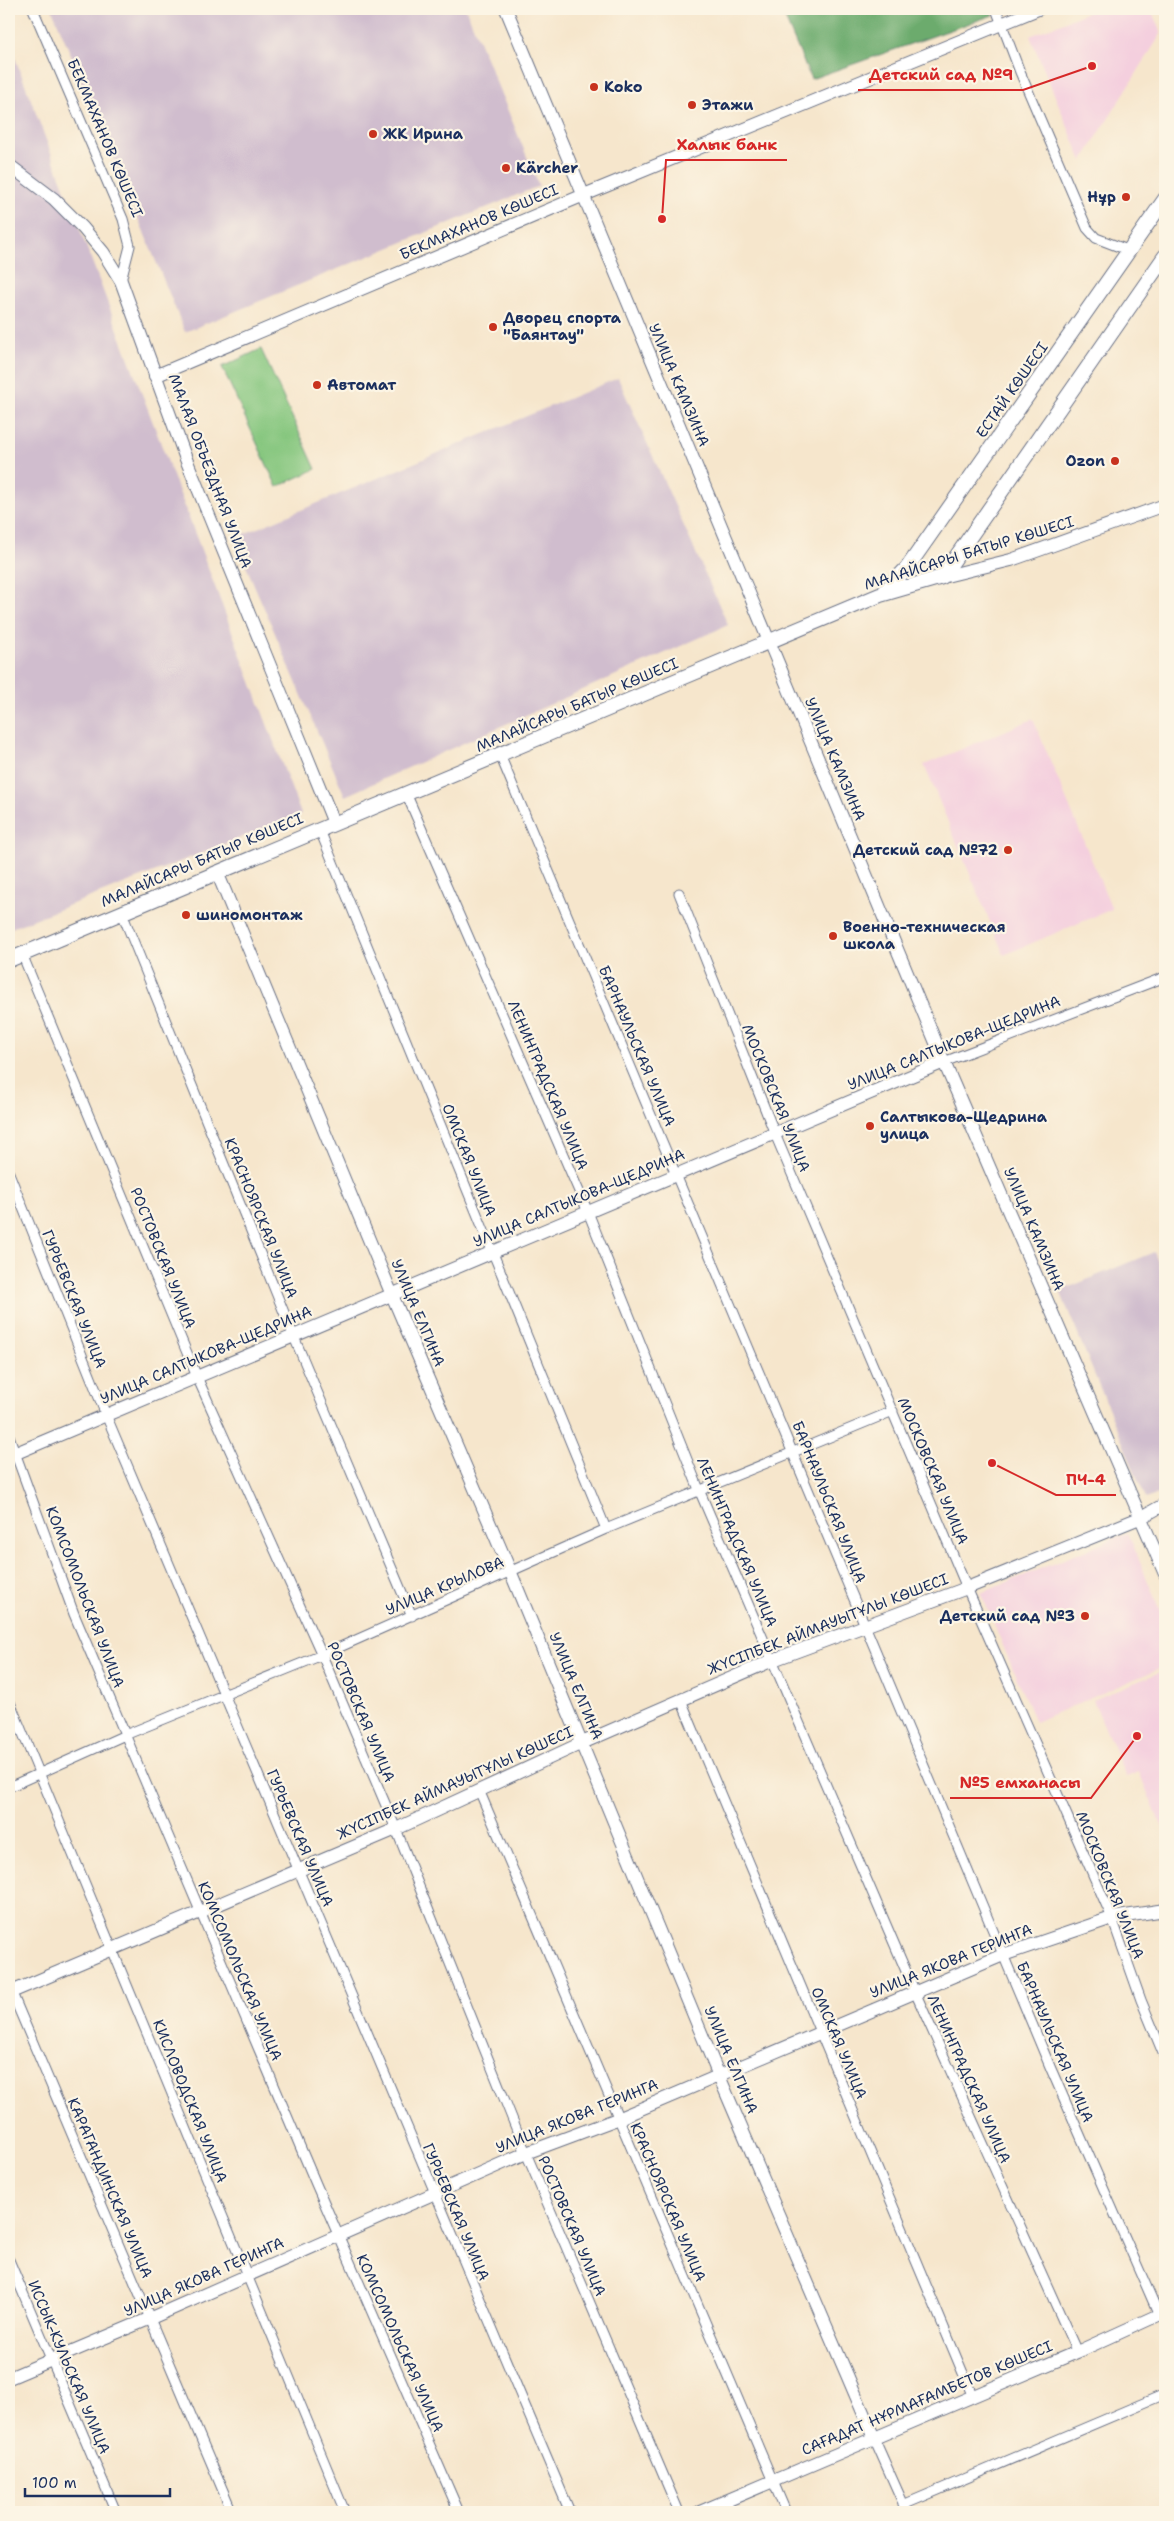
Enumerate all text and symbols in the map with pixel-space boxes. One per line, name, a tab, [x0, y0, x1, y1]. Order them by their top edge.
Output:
street label: БЕКМАХАНОВ КӨШЕСІ	[62, 56, 148, 220]
callout: Детский сад №9	[858, 59, 1023, 90]
text: Детский сад №9	[869, 64, 1013, 85]
place label: Koko	[604, 77, 643, 97]
marker: Koko	[588, 81, 600, 93]
place label: Этажи	[702, 95, 754, 115]
marker: Этажи	[686, 99, 698, 111]
place label: ЖК Ирина	[383, 124, 464, 144]
marker: ЖК Ирина	[367, 128, 379, 140]
callout: Халык банк	[666, 129, 787, 160]
text: Халык банк	[677, 134, 777, 155]
place label: Kärcher	[516, 158, 578, 178]
marker: Kärcher	[500, 162, 512, 174]
street label: БЕКМАХАНОВ КӨШЕСІ	[397, 179, 561, 265]
place label: Нұр	[1087, 187, 1116, 207]
marker: Нұр	[1120, 191, 1132, 203]
place label: Дворец спорта "Баянтау"	[503, 308, 622, 345]
street label: УЛИЦА КАМЗИНА	[644, 320, 714, 450]
marker: Дворец спорта "Баянтау"	[487, 321, 499, 333]
street label: ЕСТАЙ КӨШЕСІ	[971, 338, 1052, 442]
street label: МАЛАЯ ОБЪЕЗДНАЯ УЛИЦА	[164, 371, 257, 571]
place label: Автомат	[327, 375, 396, 395]
marker: Автомат	[311, 379, 323, 391]
place label: Ozon	[1065, 451, 1105, 471]
marker: Ozon	[1109, 455, 1121, 467]
street label: МАЛАЙСАРЫ БАТЫР КӨШЕСІ	[861, 511, 1076, 594]
street label: МАЛАЙСАРЫ БАТЫР КӨШЕСІ	[472, 652, 681, 757]
street label: УЛИЦА КАМЗИНА	[800, 694, 870, 824]
street label: МАЛАЙСАРЫ БАТЫР КӨШЕСІ	[97, 807, 306, 912]
place label: Детский сад №72	[853, 840, 998, 860]
marker: Детский сад №72	[1002, 844, 1014, 856]
place label: шиномонтаж	[196, 905, 303, 925]
marker: шиномонтаж	[180, 909, 192, 921]
place label: Военно-техническая школа	[843, 917, 1006, 954]
marker: Военно-техническая школа	[827, 930, 839, 942]
street label: БАРНАУЛЬСКАЯ УЛИЦА	[594, 962, 680, 1130]
street label: УЛИЦА САЛТЫКОВА-ЩЕДРИНА	[845, 991, 1064, 1095]
street label: ЛЕНИНГРАДСКАЯ УЛИЦА	[503, 997, 593, 1173]
street label: МОСКОВСКАЯ УЛИЦА	[737, 1021, 815, 1175]
street label: ОМСКАЯ УЛИЦА	[437, 1101, 501, 1219]
place label: Салтыкова-Щедрина улица	[880, 1107, 1048, 1144]
marker: Салтыкова-Щедрина улица	[864, 1120, 876, 1132]
street label: КРАСНОЯРСКАЯ УЛИЦА	[220, 1135, 302, 1301]
street label: УЛИЦА САЛТЫКОВА-ЩЕДРИНА	[470, 1144, 688, 1252]
street label: УЛИЦА КАМЗИНА	[999, 1164, 1069, 1294]
street label: РОСТОВСКАЯ УЛИЦА	[126, 1184, 201, 1332]
street label: ГУРЬЕВСКАЯ УЛИЦА	[37, 1227, 111, 1371]
street label: УЛИЦА ЕЛГИНА	[386, 1256, 450, 1370]
street label: УЛИЦА САЛТЫКОВА-ЩЕДРИНА	[97, 1301, 315, 1409]
street label: МОСКОВСКАЯ УЛИЦА	[893, 1394, 973, 1548]
street label: БАРНАУЛЬСКАЯ УЛИЦА	[787, 1418, 871, 1586]
street label: ЛЕНИНГРАДСКАЯ УЛИЦА	[692, 1454, 782, 1630]
callout: ПЧ-4	[1056, 1464, 1116, 1495]
text: ПЧ-4	[1066, 1469, 1106, 1490]
street label: КОМСОМОЛЬСКАЯ УЛИЦА	[41, 1503, 129, 1691]
street label: УЛИЦА КРЫЛОВА	[383, 1552, 507, 1620]
street label: ЖҮСІПБЕК АЙМАУЫТҰЛЫ КӨШЕСІ	[704, 1568, 951, 1679]
place label: Детский сад №3	[940, 1606, 1075, 1626]
marker: Детский сад №3	[1079, 1610, 1091, 1622]
street label: УЛИЦА ЕЛГИНА	[544, 1629, 608, 1743]
street label: РОСТОВСКАЯ УЛИЦА	[322, 1639, 400, 1785]
street label: ЖҮСІПБЕК АЙМАУЫТҰЛЫ КӨШЕСІ	[333, 1721, 576, 1844]
street label: ГУРЬЕВСКАЯ УЛИЦА	[262, 1766, 338, 1910]
callout: №5 емханасы	[950, 1767, 1091, 1798]
text: №5 емханасы	[959, 1772, 1081, 1793]
street label: МОСКОВСКАЯ УЛИЦА	[1071, 1808, 1149, 1962]
street label: КОМСОМОЛЬСКАЯ УЛИЦА	[193, 1878, 287, 2064]
street label: УЛИЦА ЯКОВА ГЕРИНГА	[867, 1919, 1035, 2003]
street label: БАРНАУЛЬСКАЯ УЛИЦА	[1012, 1958, 1098, 2126]
street label: ОМСКАЯ УЛИЦА	[806, 1984, 872, 2102]
street label: ЛЕНИНГРАДСКАЯ УЛИЦА	[923, 1992, 1015, 2167]
street label: УЛИЦА ЕЛГИНА	[699, 2003, 763, 2117]
street label: КИСЛОВОДСКАЯ УЛИЦА	[148, 2016, 232, 2186]
street label: УЛИЦА ЯКОВА ГЕРИНГА	[493, 2074, 661, 2158]
street label: КАРАГАНДИНСКАЯ УЛИЦА	[63, 2095, 157, 2281]
street label: КРАСНОЯРСКАЯ УЛИЦА	[625, 2119, 711, 2285]
street label: ГУРЬЕВСКАЯ УЛИЦА	[418, 2140, 494, 2284]
street label: РОСТОВСКАЯ УЛИЦА	[533, 2153, 611, 2299]
street label: УЛИЦА ЯКОВА ГЕРИНГА	[121, 2233, 287, 2321]
street label: КОМСОМОЛЬСКАЯ УЛИЦА	[352, 2251, 448, 2435]
street label: ИССЫК-КУЛЬСКАЯ УЛИЦА	[23, 2277, 115, 2457]
street label: САҒАДАТ НҰРМАҒАМБЕТОВ КӨШЕСІ	[798, 2336, 1056, 2460]
scale bar	[25, 2466, 170, 2498]
text: 100 m	[32, 2473, 77, 2493]

